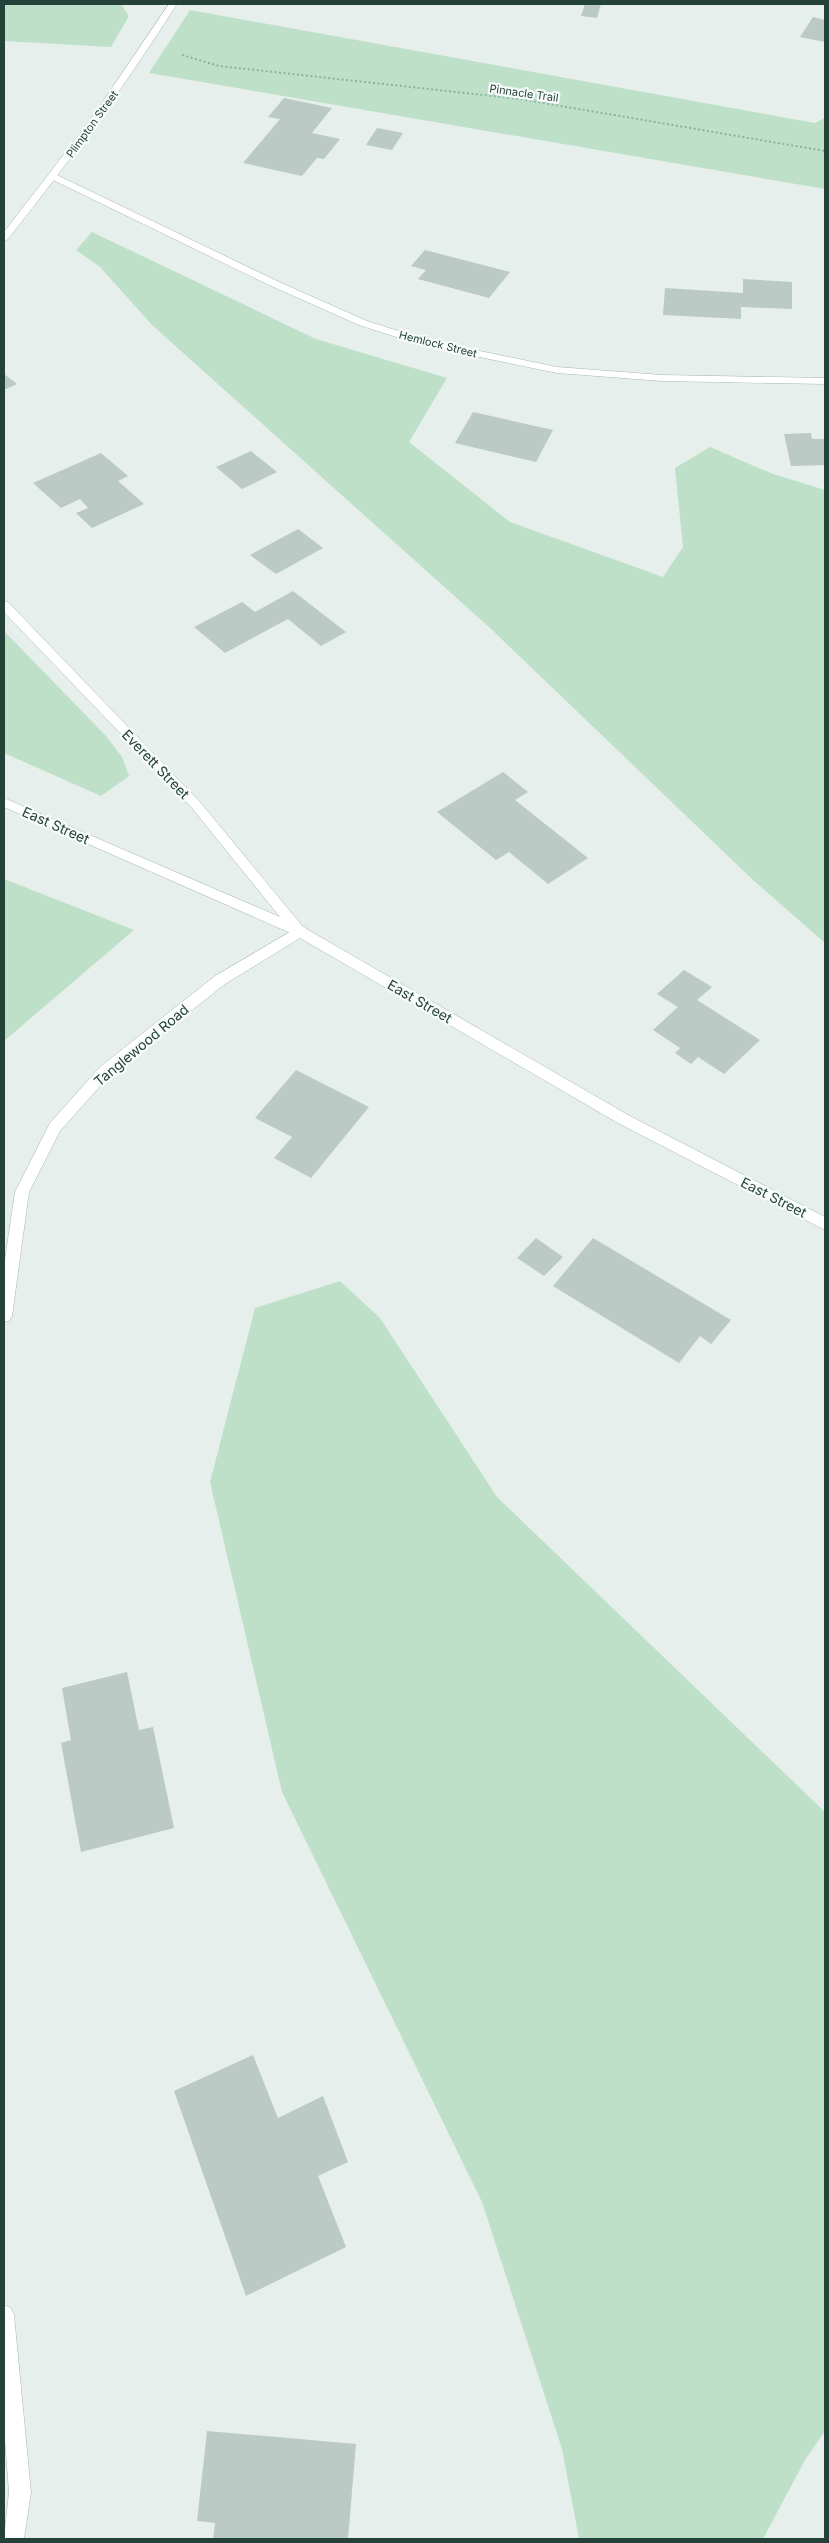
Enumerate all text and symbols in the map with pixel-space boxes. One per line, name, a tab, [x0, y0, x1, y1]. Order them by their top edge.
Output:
street label: Pinnacle Trail	[489, 81, 559, 105]
street label: Plimpton Street	[63, 87, 121, 160]
street label: Hemlock Street	[398, 328, 479, 361]
street label: Everett Street	[119, 726, 194, 802]
street label: East Street	[20, 803, 93, 848]
street label: East Street	[385, 976, 456, 1026]
street label: Tanglewood Road	[90, 1000, 192, 1090]
street label: East Street	[738, 1173, 810, 1221]

